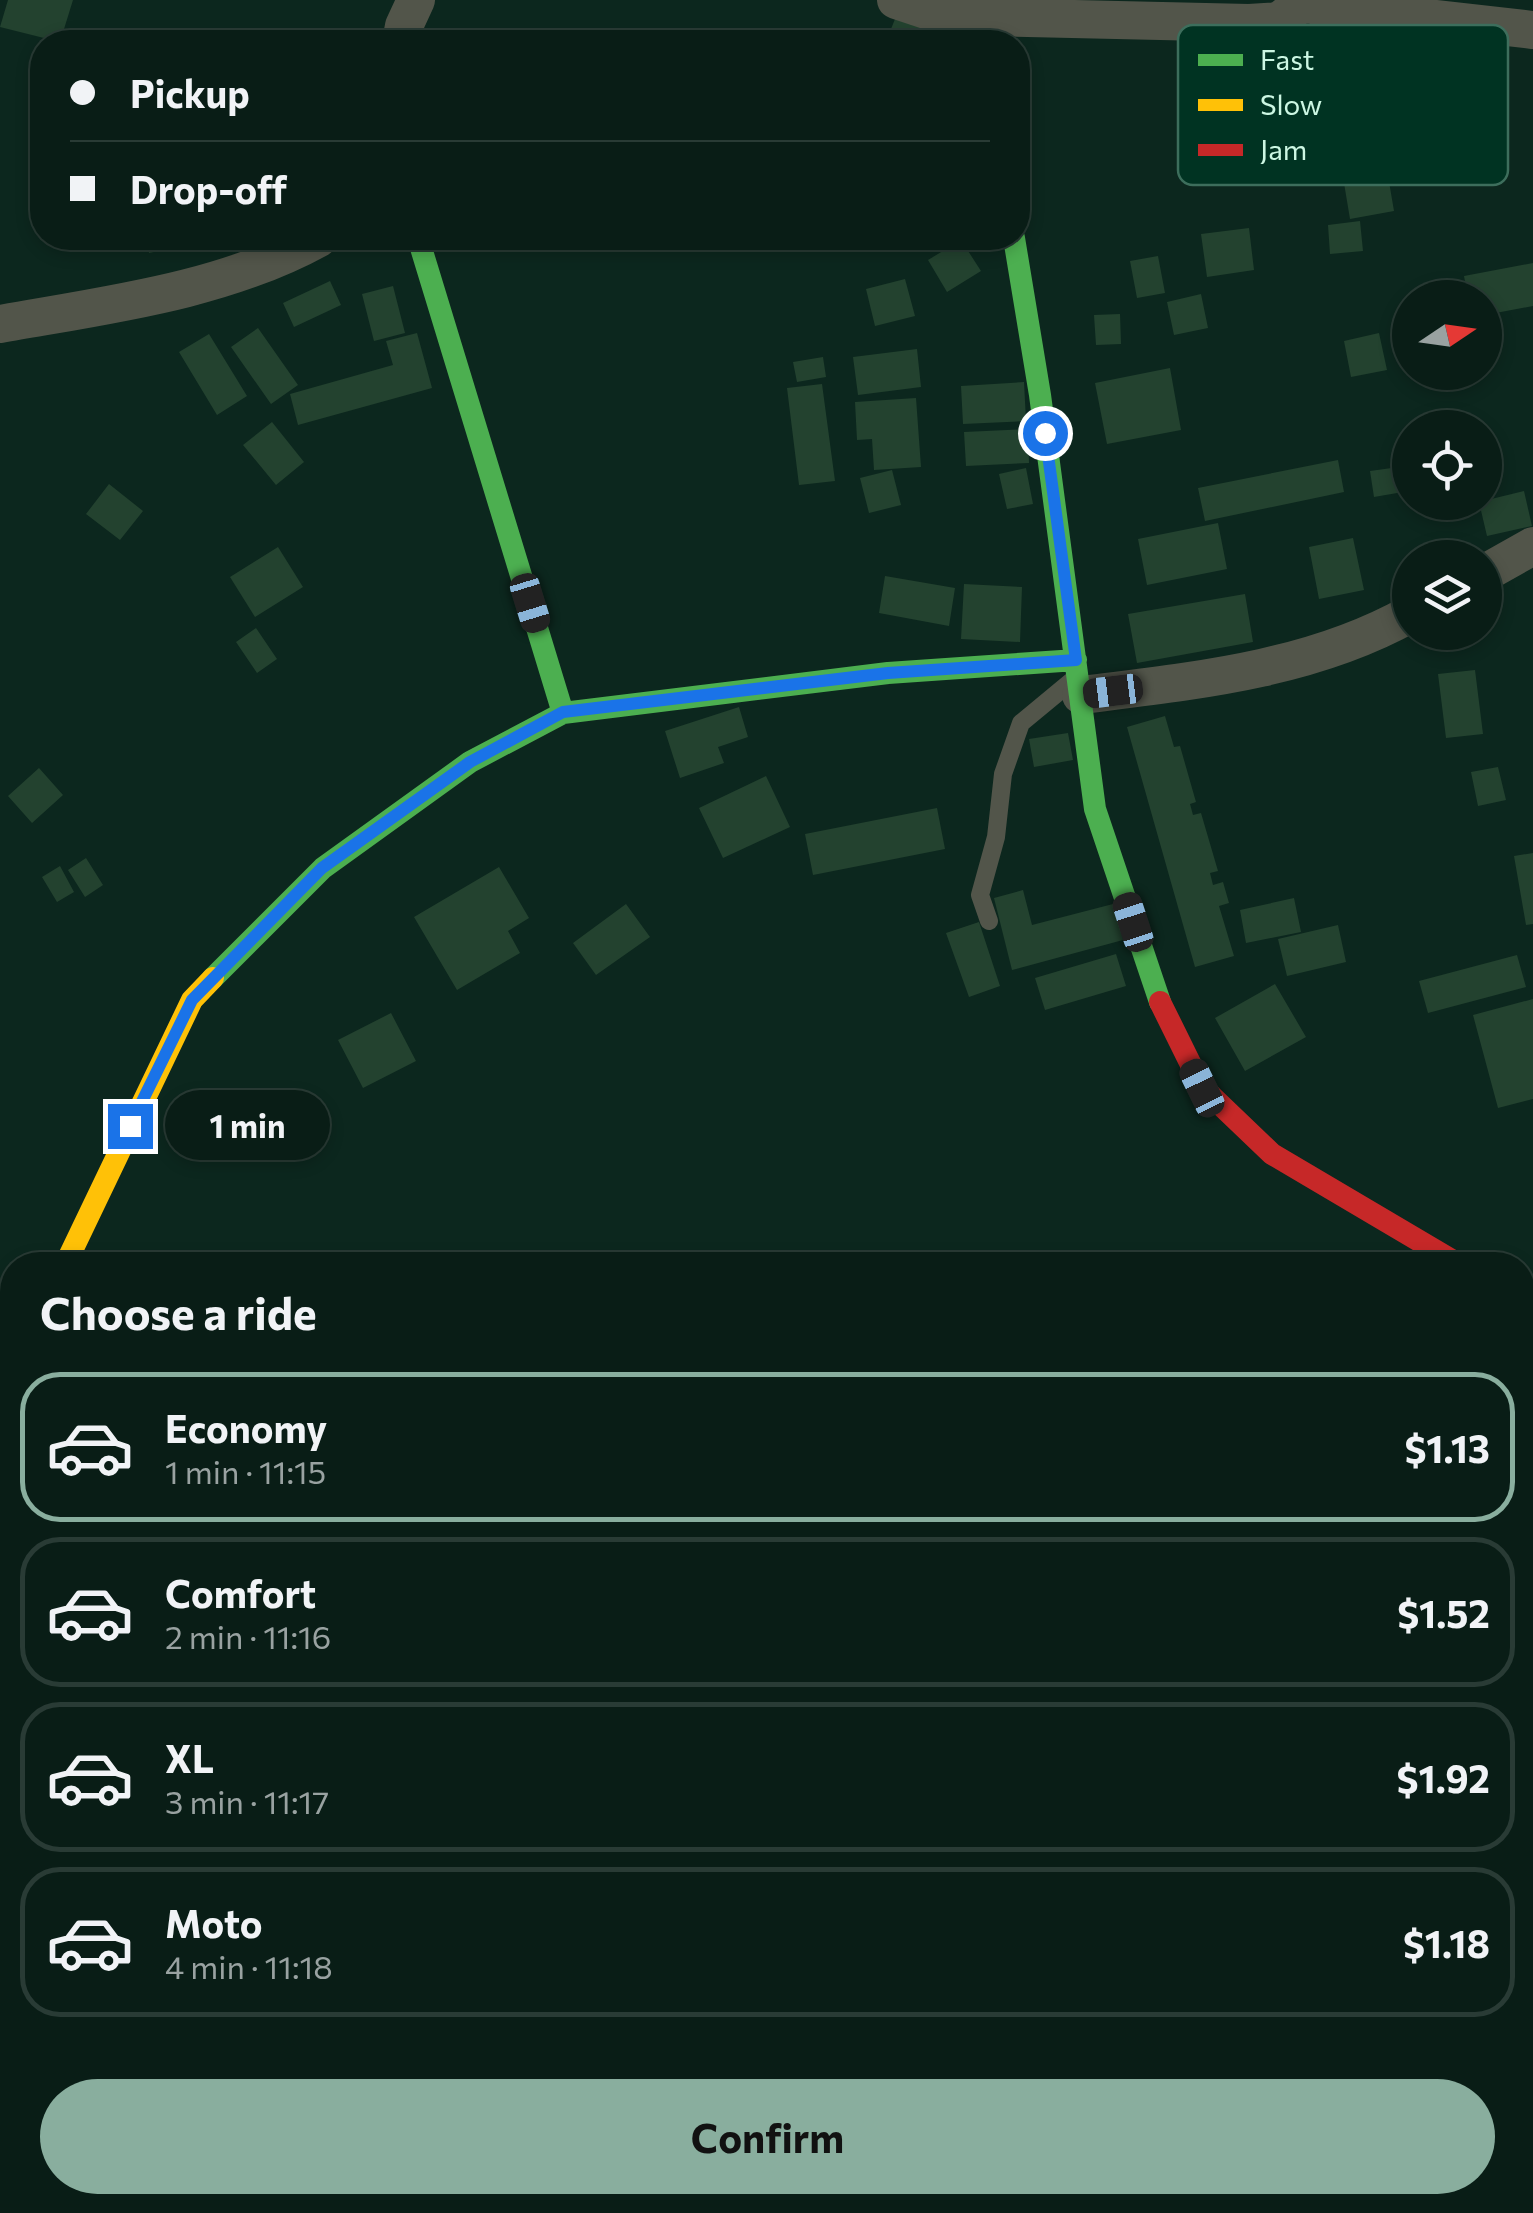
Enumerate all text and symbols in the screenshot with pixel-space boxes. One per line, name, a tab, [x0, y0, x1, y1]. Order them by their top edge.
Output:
legend	[1178, 25, 1508, 185]
text: Fast	[1260, 42, 1314, 76]
text: Pickup	[130, 69, 250, 116]
text: Slow	[1260, 87, 1322, 121]
text: Jam	[1260, 132, 1307, 166]
text: Drop-off	[130, 165, 287, 212]
north arrow	[1392, 280, 1502, 390]
map controls	[1392, 280, 1502, 650]
button: locate	[1392, 410, 1502, 520]
route start	[1023, 411, 1068, 456]
button: layers	[1392, 540, 1502, 650]
car	[507, 570, 553, 636]
car	[1081, 672, 1145, 710]
car	[1109, 889, 1157, 955]
car	[1175, 1054, 1229, 1122]
callout: 1 min	[165, 1091, 330, 1161]
route end	[108, 1104, 153, 1149]
text: 1 min	[210, 1105, 285, 1145]
text: Choose a ride	[40, 1284, 317, 1339]
icon: car	[45, 1402, 135, 1492]
text: Economy	[165, 1404, 327, 1451]
text: $1.13	[1404, 1424, 1490, 1471]
text: 1 min · 11:15	[165, 1451, 326, 1491]
icon: car	[45, 1567, 135, 1657]
text: Comfort	[165, 1569, 316, 1616]
text: $1.52	[1397, 1589, 1490, 1636]
text: 2 min · 11:16	[165, 1616, 331, 1656]
icon: car	[45, 1732, 135, 1822]
text: XL	[165, 1734, 214, 1781]
text: $1.92	[1397, 1754, 1490, 1801]
text: 3 min · 11:17	[165, 1781, 329, 1821]
icon: car	[45, 1897, 135, 1987]
text: Moto	[165, 1899, 263, 1946]
text: $1.18	[1403, 1919, 1490, 1966]
text: 4 min · 11:18	[165, 1946, 333, 1986]
button: Confirm	[40, 2079, 1495, 2194]

